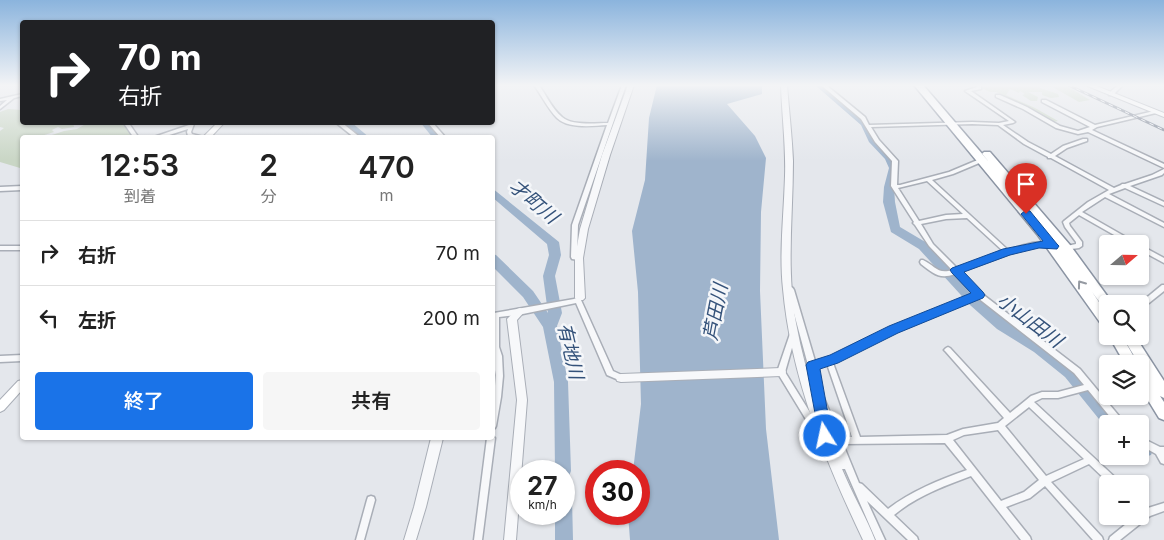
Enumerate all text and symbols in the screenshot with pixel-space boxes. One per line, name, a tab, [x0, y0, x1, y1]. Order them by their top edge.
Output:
text: 70 m	[118, 36, 202, 78]
icon: right	[35, 40, 100, 105]
text: 右折	[118, 83, 162, 109]
text: 12:53	[100, 147, 179, 183]
text: 2	[259, 147, 278, 183]
text: 470	[358, 149, 415, 185]
pin	[1005, 163, 1047, 214]
icon: arrive	[1012, 170, 1040, 198]
water label: 才町川	[504, 174, 564, 230]
text: m	[379, 185, 393, 205]
text: 到着	[124, 186, 156, 206]
text: 分	[261, 186, 277, 206]
north arrow	[1099, 235, 1149, 285]
map controls	[1099, 235, 1149, 525]
icon: right	[35, 239, 63, 267]
text: 70 m	[436, 242, 480, 265]
text: 右折	[78, 244, 116, 267]
water label: 芦田川	[699, 280, 733, 342]
one-way arrow	[1078, 280, 1087, 290]
water label: 小山田川	[992, 288, 1069, 354]
button: search	[1099, 295, 1149, 345]
icon: left	[35, 304, 63, 332]
text: 200 m	[422, 307, 480, 330]
text: 左折	[78, 309, 116, 332]
water label: 有地川	[553, 321, 589, 383]
button: layers	[1099, 355, 1149, 405]
button: 終了	[35, 372, 253, 430]
button: 共有	[263, 372, 480, 430]
position arrow	[798, 409, 850, 461]
button: +	[1099, 415, 1149, 465]
speed limit sign: 30	[585, 460, 650, 525]
text: 27	[527, 471, 558, 501]
button: −	[1099, 475, 1149, 525]
text: km/h	[528, 497, 557, 512]

